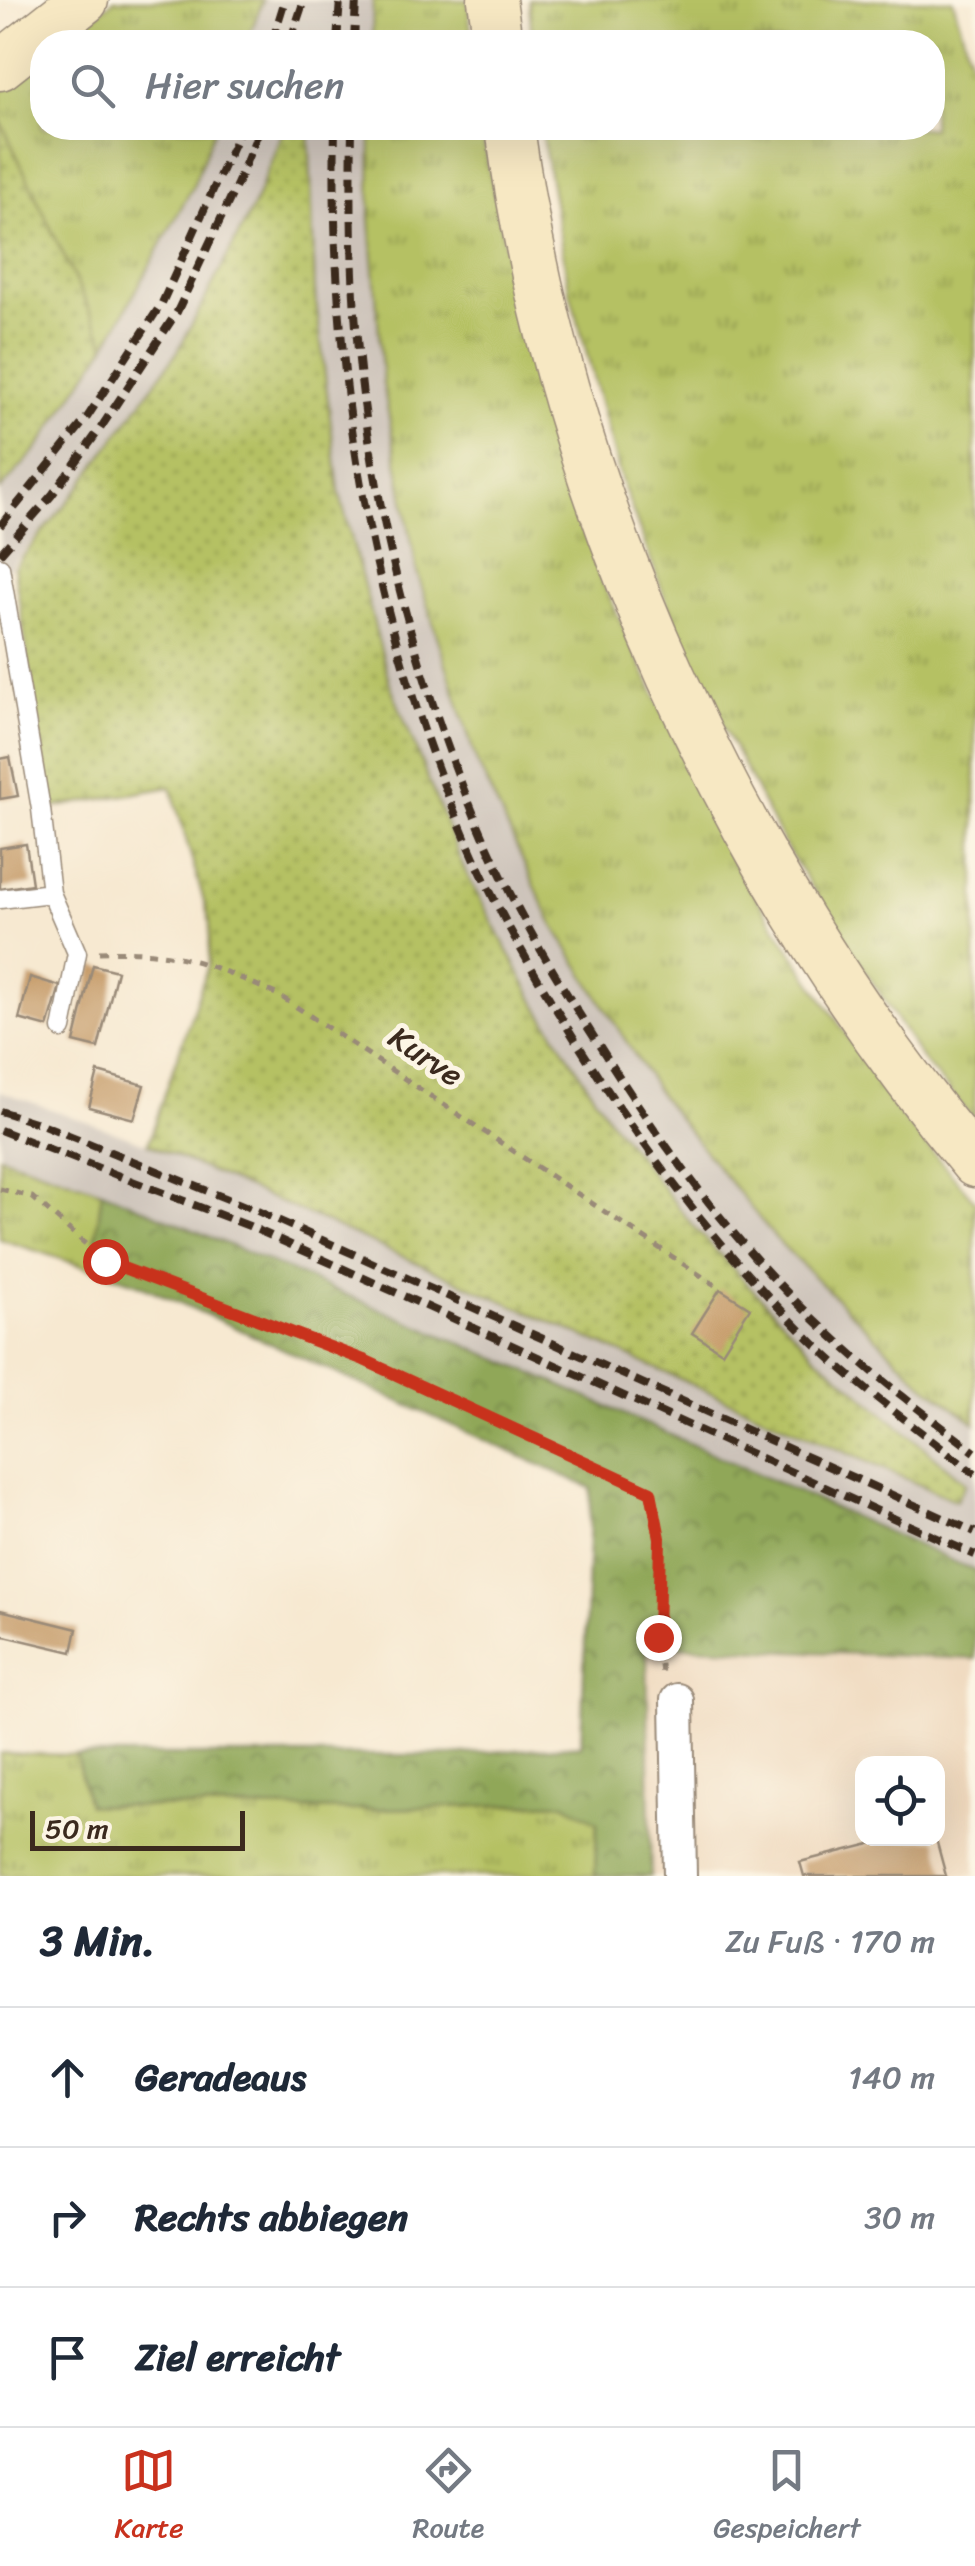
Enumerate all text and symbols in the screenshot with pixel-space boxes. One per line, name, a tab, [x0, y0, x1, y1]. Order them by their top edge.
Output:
search box	[30, 30, 945, 140]
text: Hier suchen	[145, 52, 344, 119]
icon: search	[65, 58, 120, 113]
street label: Kurve	[376, 1010, 475, 1103]
route start	[83, 1239, 129, 1285]
route end	[636, 1615, 682, 1661]
map controls	[855, 1756, 945, 1846]
button: locate	[855, 1756, 945, 1846]
text: 50 m	[45, 1804, 109, 1853]
scale bar	[30, 1806, 245, 1851]
text: 3 Min.	[40, 1904, 155, 1978]
text: Zu Fuß · 170 m	[725, 1913, 935, 1970]
text: Geradeaus	[135, 2044, 306, 2111]
text: 140 m	[848, 2049, 935, 2106]
icon: ahead	[40, 2050, 95, 2105]
text: Rechts abbiegen	[135, 2184, 408, 2251]
text: 30 m	[864, 2189, 935, 2246]
icon: right	[40, 2190, 95, 2245]
text: Ziel erreicht	[135, 2324, 340, 2391]
icon: arrive	[40, 2330, 95, 2385]
tab: Karte	[114, 2443, 184, 2552]
tab: Route	[412, 2443, 484, 2552]
tab: Gespeichert	[713, 2443, 861, 2552]

